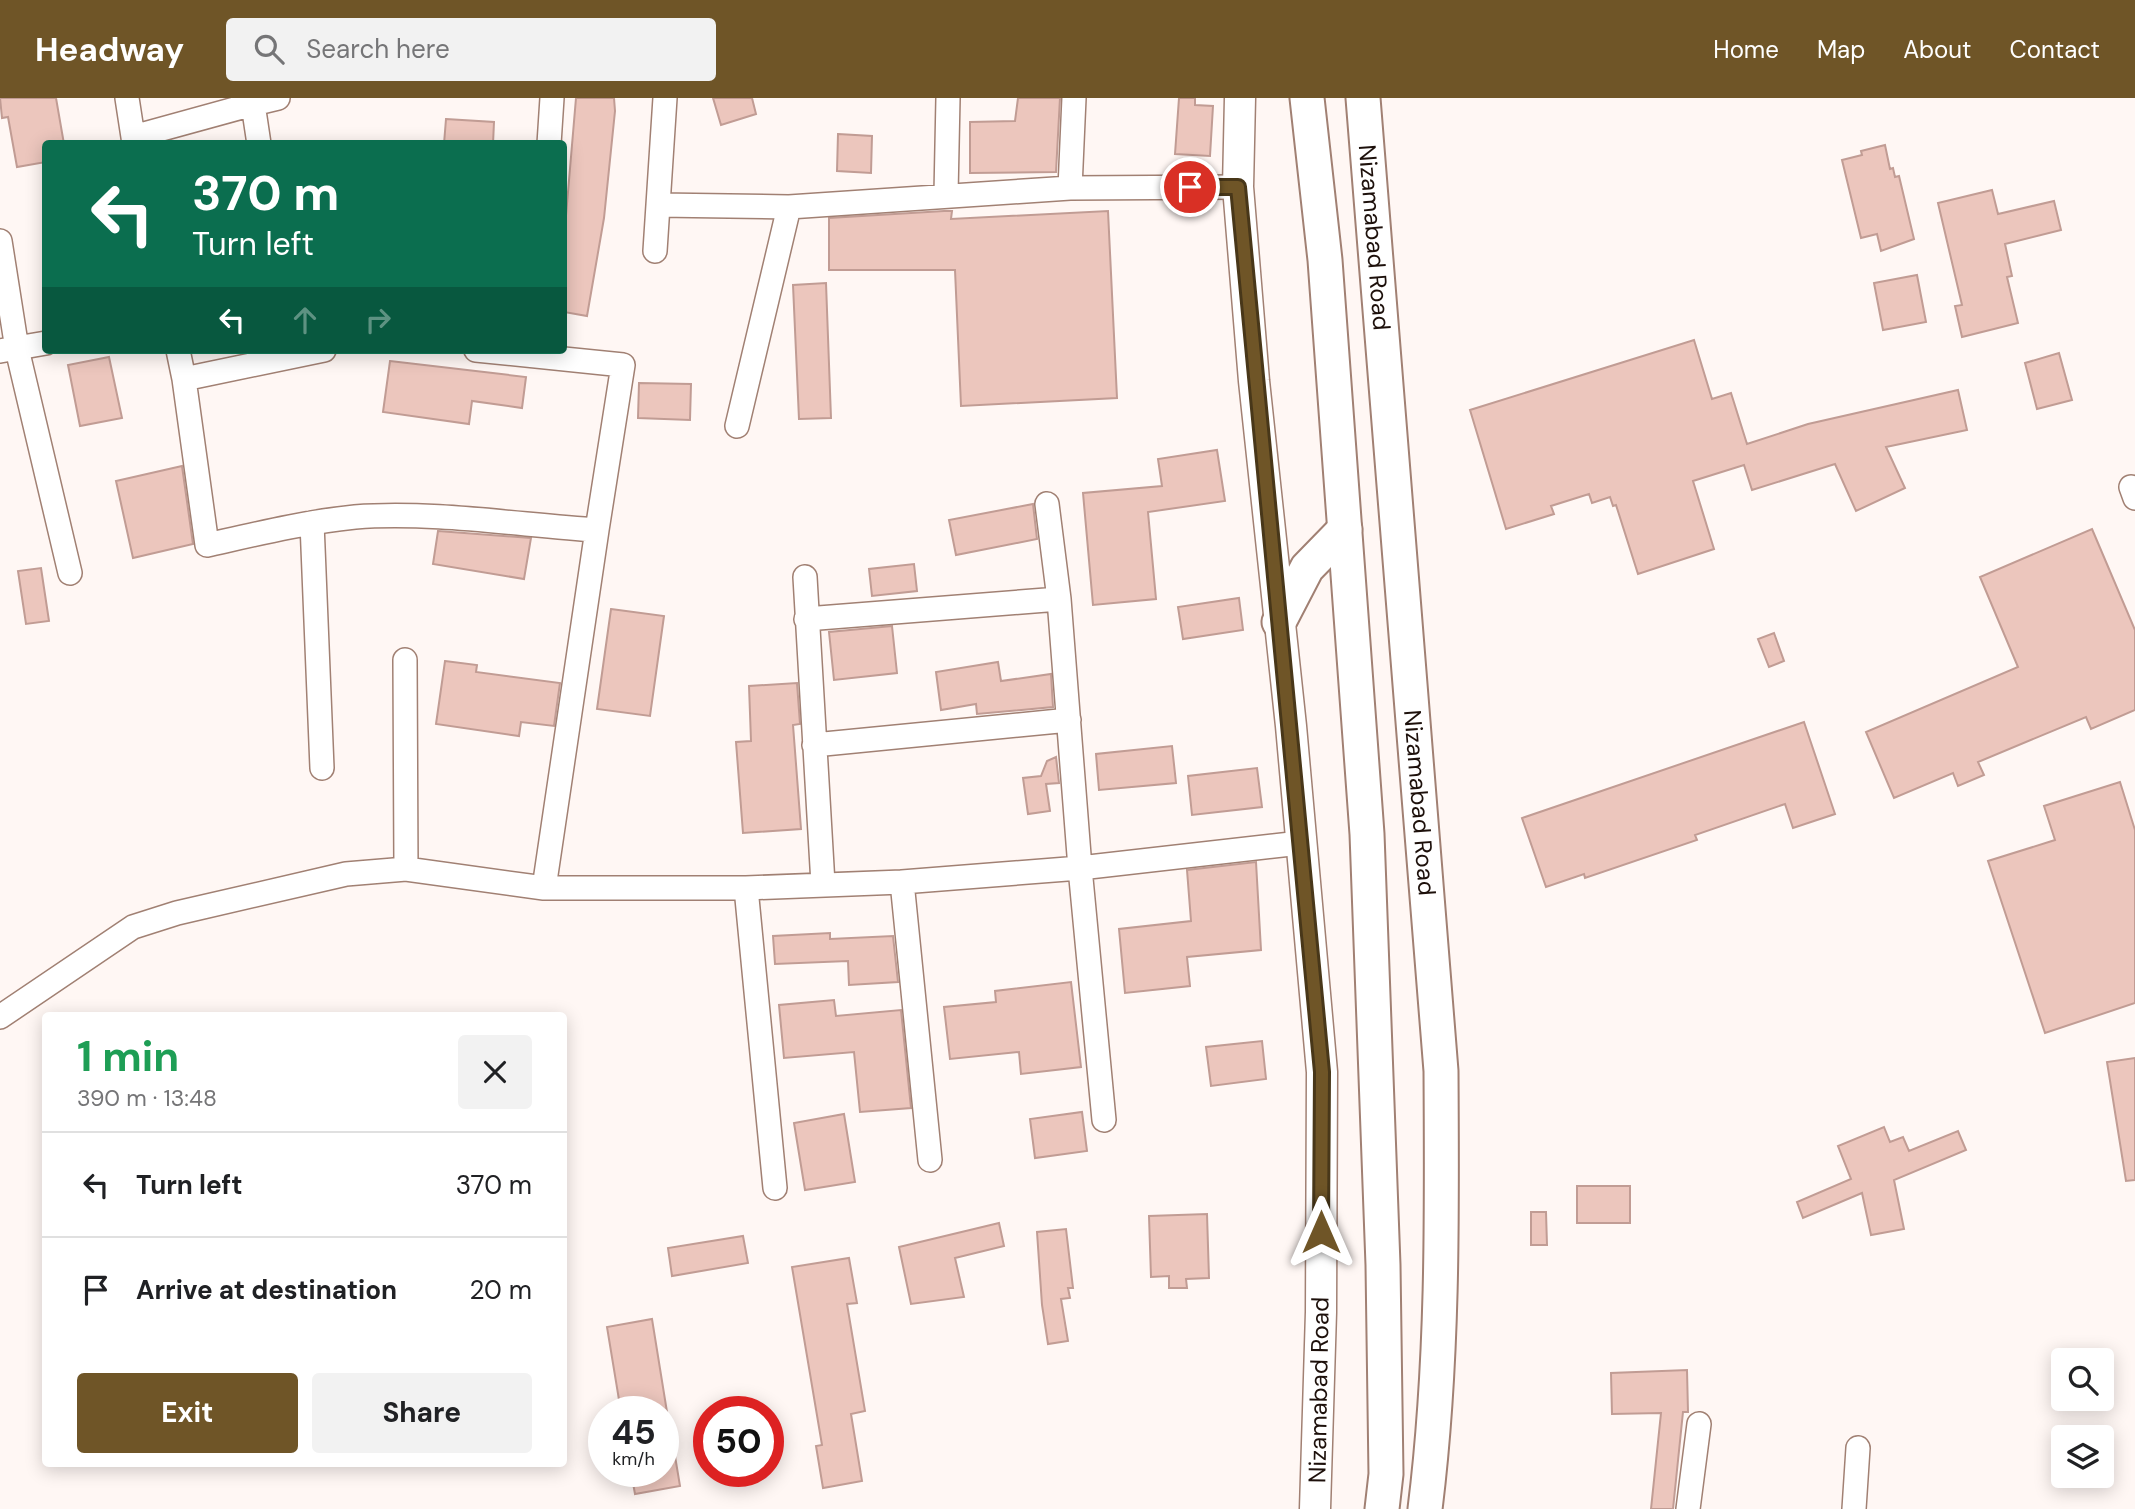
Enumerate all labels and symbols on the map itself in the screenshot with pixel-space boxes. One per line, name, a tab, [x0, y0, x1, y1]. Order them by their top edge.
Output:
street label: Nizamabad Road	[1352, 143, 1398, 332]
pin	[1160, 157, 1220, 217]
street label: Nizamabad Road	[1397, 709, 1443, 897]
position arrow	[1284, 1195, 1358, 1269]
street label: Nizamabad Road	[1301, 1297, 1336, 1483]
speed limit sign: 50	[693, 1396, 784, 1487]

